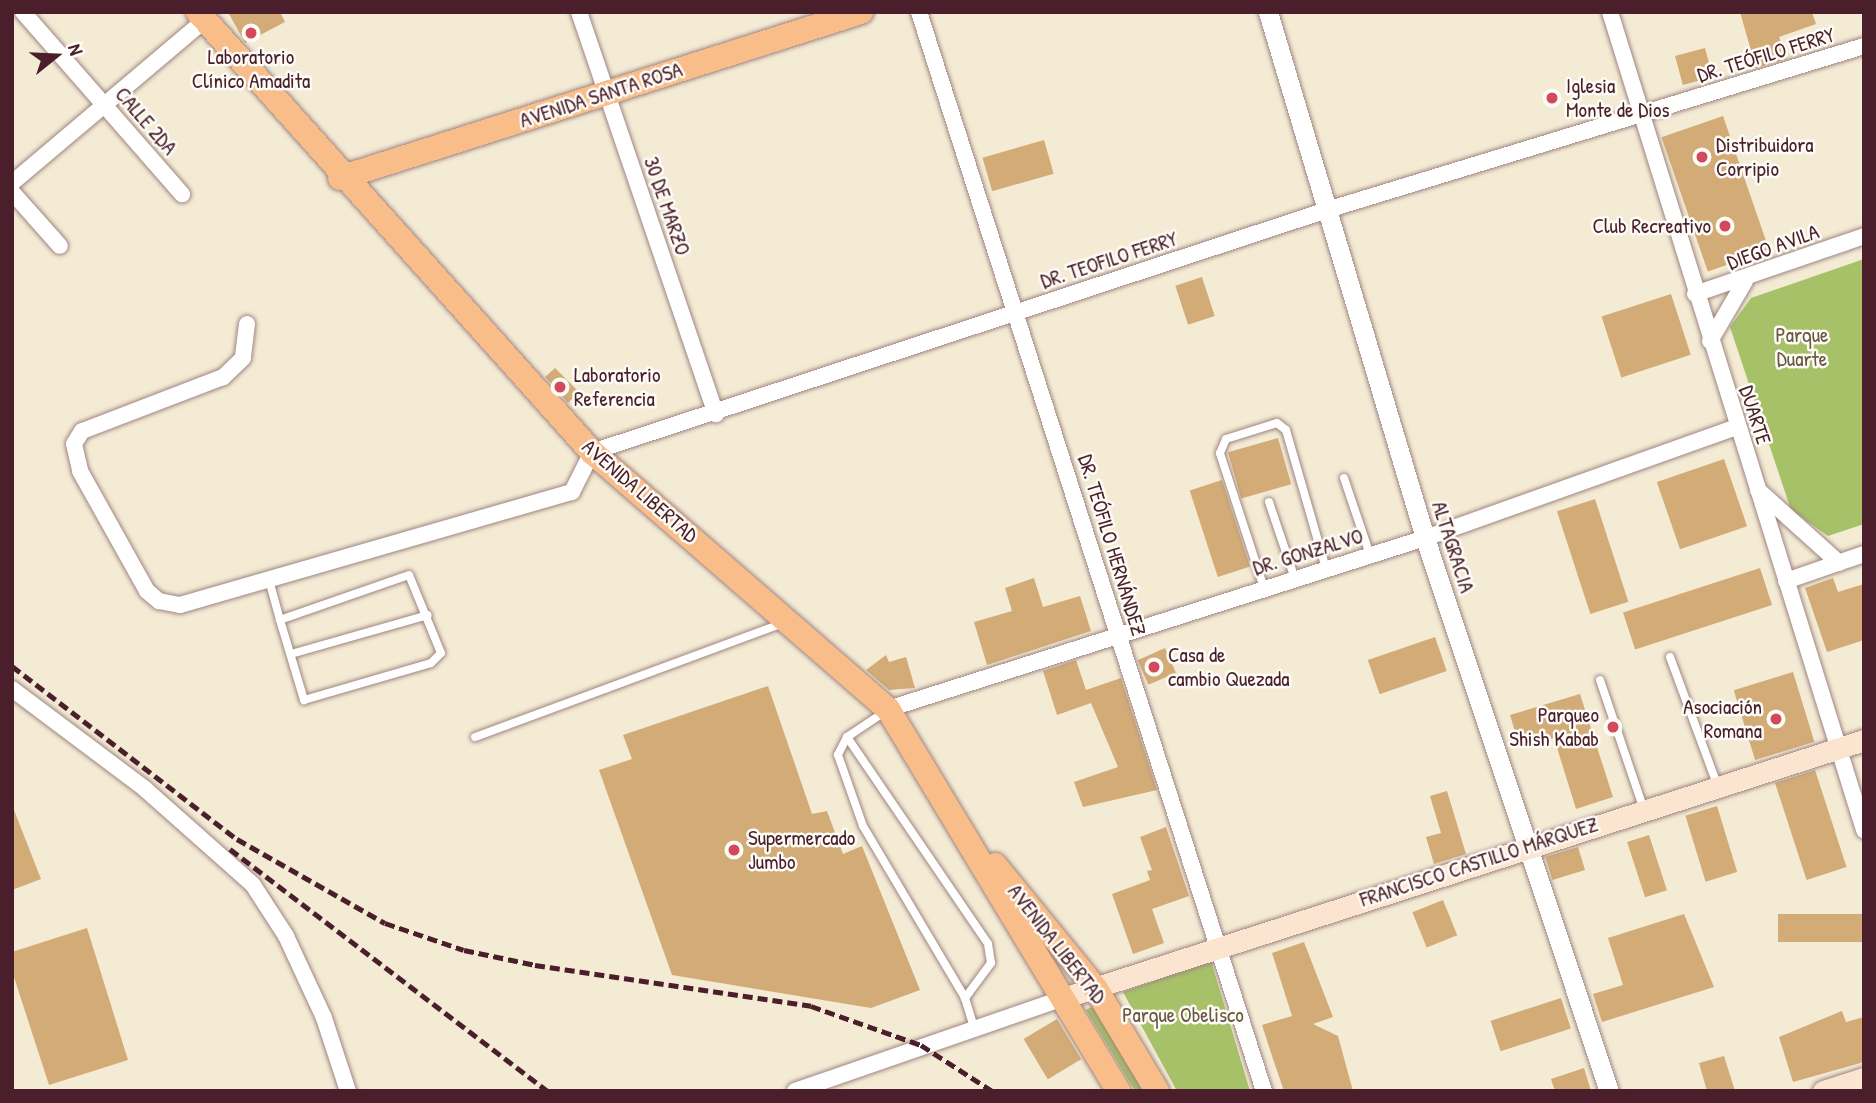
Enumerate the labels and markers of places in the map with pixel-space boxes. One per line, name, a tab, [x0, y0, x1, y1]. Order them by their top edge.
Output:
marker: Laboratorio Clínico Amadita	[243, 25, 259, 41]
place label: Laboratorio Clínico Amadita	[192, 44, 310, 94]
place label: Iglesia Monte de Dios	[1566, 73, 1669, 123]
marker: Iglesia Monte de Dios	[1544, 90, 1560, 106]
place label: Distribuidora Corripio	[1716, 132, 1814, 182]
marker: Distribuidora Corripio	[1694, 149, 1710, 165]
place label: Club Recreativo	[1593, 213, 1711, 239]
marker: Club Recreativo	[1717, 218, 1733, 234]
place label: Laboratorio Referencia	[574, 362, 660, 412]
marker: Laboratorio Referencia	[552, 379, 568, 395]
place label: Casa de cambio Quezada	[1168, 642, 1289, 692]
marker: Casa de cambio Quezada	[1146, 659, 1162, 675]
place label: Asociación Romana	[1683, 694, 1762, 744]
place label: Parqueo Shish Kabab	[1509, 702, 1599, 752]
marker: Asociación Romana	[1768, 711, 1784, 727]
marker: Parqueo Shish Kabab	[1605, 719, 1621, 735]
place label: Supermercado Jumbo	[748, 825, 855, 875]
marker: Supermercado Jumbo	[726, 842, 742, 858]

